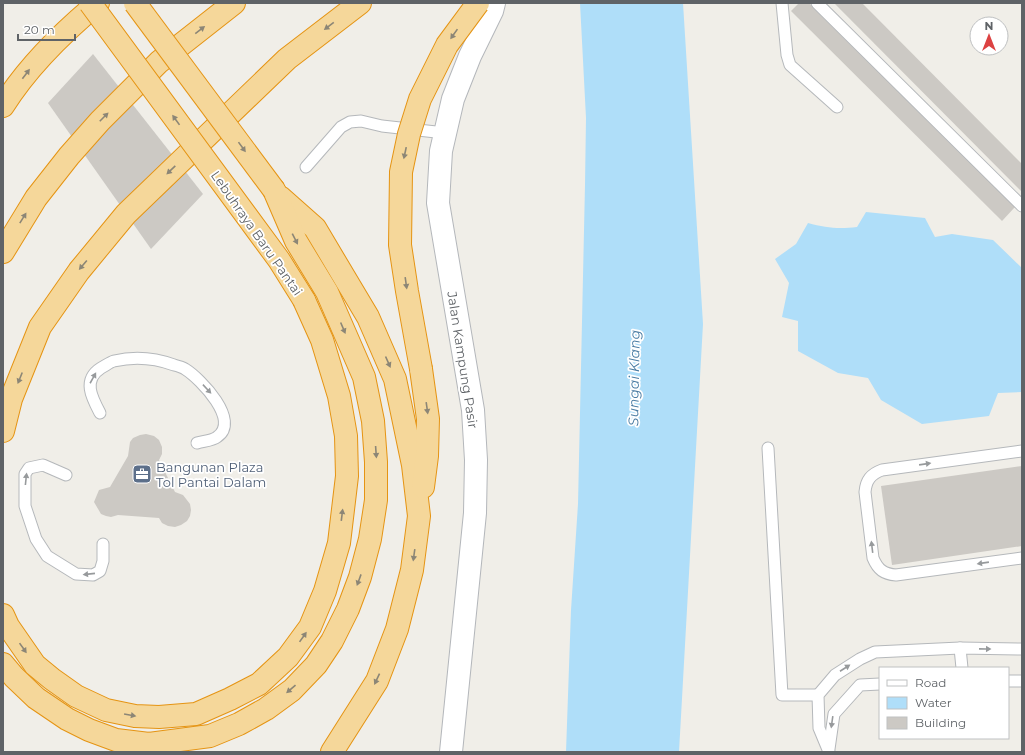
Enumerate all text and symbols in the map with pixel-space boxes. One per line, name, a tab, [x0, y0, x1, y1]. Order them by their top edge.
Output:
scale bar	[18, 16, 75, 42]
north arrow	[969, 16, 1009, 56]
text: N	[985, 19, 993, 33]
text: 20 m	[24, 22, 55, 37]
one-way arrow	[324, 22, 335, 31]
one-way arrow	[194, 25, 205, 34]
one-way arrow	[450, 29, 458, 39]
one-way arrow	[21, 69, 30, 80]
one-way arrow	[99, 112, 109, 122]
one-way arrow	[173, 115, 181, 125]
one-way arrow	[237, 142, 245, 152]
one-way arrow	[402, 147, 408, 160]
one-way arrow	[166, 165, 176, 175]
street label: Lebuhraya Baru Pantai	[208, 168, 306, 298]
one-way arrow	[19, 213, 27, 223]
one-way arrow	[292, 233, 299, 245]
one-way arrow	[79, 260, 87, 271]
one-way arrow	[403, 276, 409, 289]
street label: Jalan Kampung Pasir	[444, 289, 482, 430]
one-way arrow	[340, 322, 346, 334]
water label: Sungai Klang	[624, 330, 644, 426]
one-way arrow	[385, 357, 391, 368]
one-way arrow	[90, 372, 97, 384]
one-way arrow	[16, 373, 22, 385]
one-way arrow	[202, 384, 212, 394]
one-way arrow	[424, 402, 430, 414]
one-way arrow	[372, 446, 379, 458]
place label: Bangunan Plaza Tol Pantai Dalam	[156, 459, 266, 490]
one-way arrow	[919, 461, 931, 467]
office icon: Bangunan Plaza Tol Pantai Dalam	[131, 463, 153, 485]
one-way arrow	[22, 472, 29, 485]
one-way arrow	[339, 509, 346, 521]
one-way arrow	[869, 541, 875, 553]
one-way arrow	[411, 549, 417, 561]
one-way arrow	[977, 560, 989, 567]
one-way arrow	[83, 570, 95, 577]
one-way arrow	[355, 574, 361, 586]
one-way arrow	[299, 632, 307, 643]
one-way arrow	[19, 643, 27, 653]
one-way arrow	[979, 646, 992, 652]
one-way arrow	[840, 664, 850, 672]
legend	[879, 667, 1009, 739]
one-way arrow	[374, 673, 380, 685]
text: Road	[915, 675, 946, 690]
one-way arrow	[286, 685, 297, 694]
text: Water	[915, 695, 952, 710]
one-way arrow	[124, 712, 136, 718]
text: Building	[915, 715, 966, 730]
one-way arrow	[829, 716, 835, 728]

